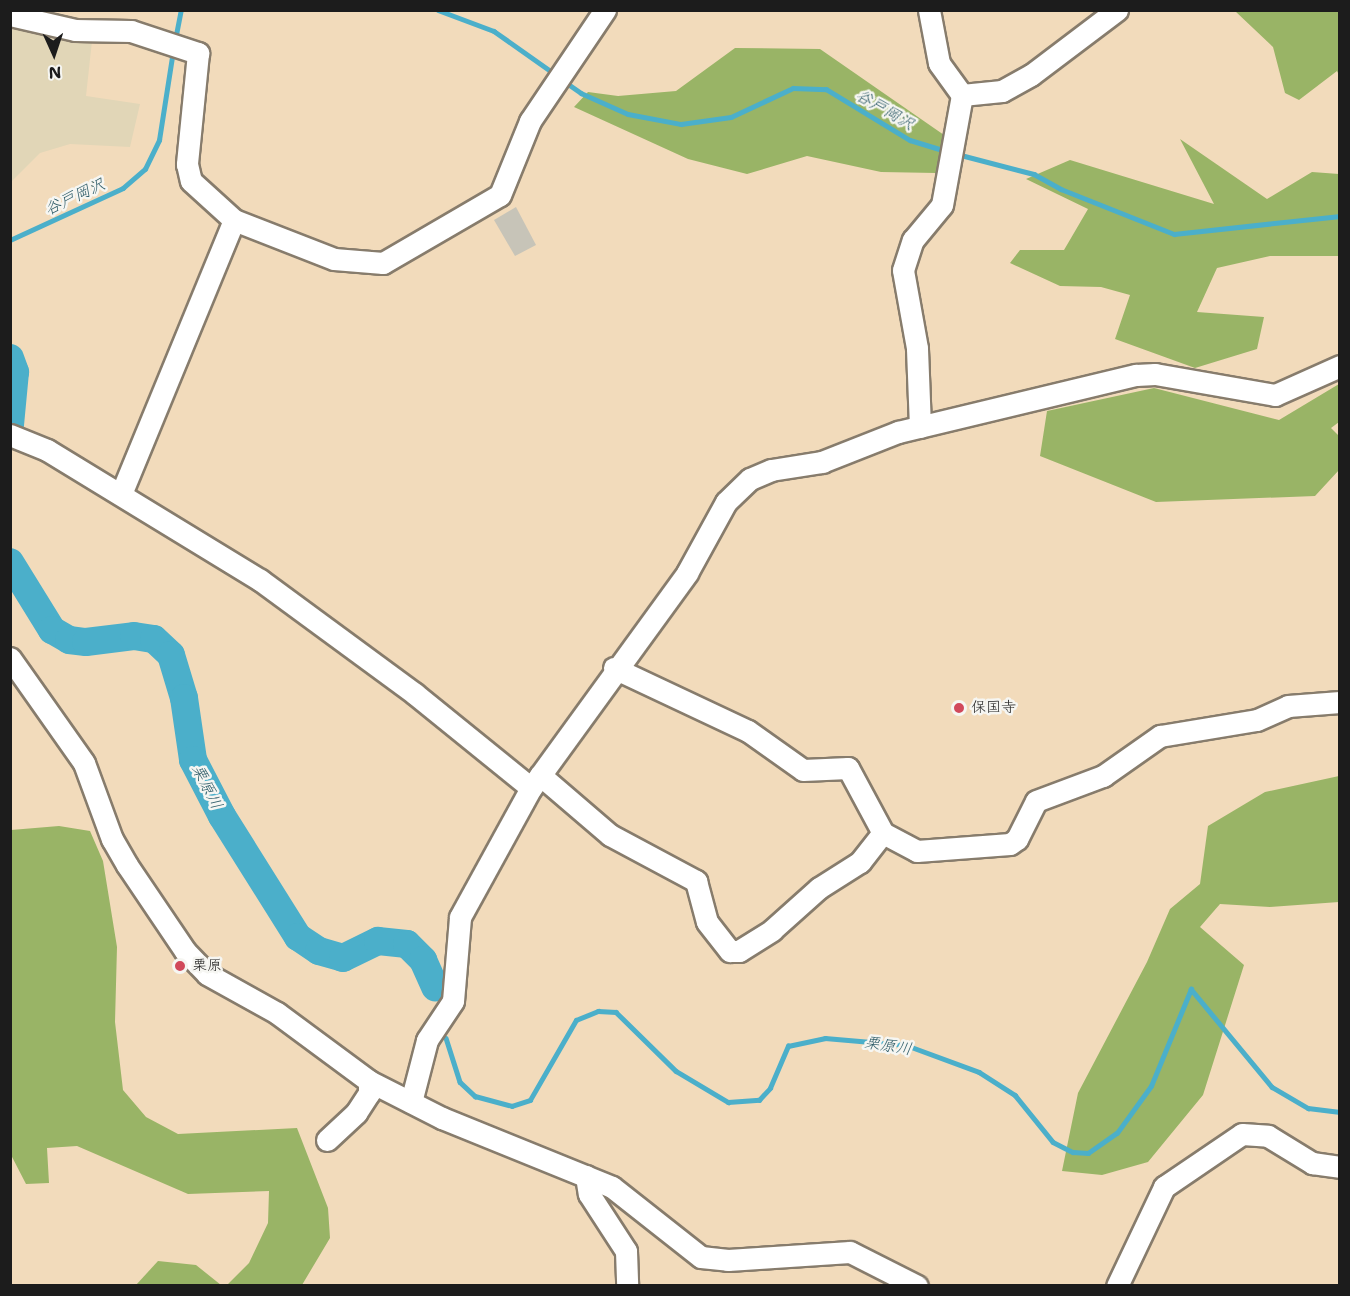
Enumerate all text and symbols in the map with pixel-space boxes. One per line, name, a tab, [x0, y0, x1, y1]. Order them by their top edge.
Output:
north arrow	[24, 24, 84, 84]
text: N	[48, 62, 62, 83]
water label: 谷戸岡沢	[852, 86, 918, 134]
water label: 谷戸岡沢	[42, 175, 108, 219]
place label: 保国寺	[971, 699, 1016, 717]
marker: 保国寺	[952, 701, 966, 715]
water label: 栗原川	[188, 761, 226, 813]
place label: 栗原	[192, 957, 222, 975]
marker: 栗原	[173, 959, 187, 973]
water label: 栗原川	[863, 1033, 913, 1059]

